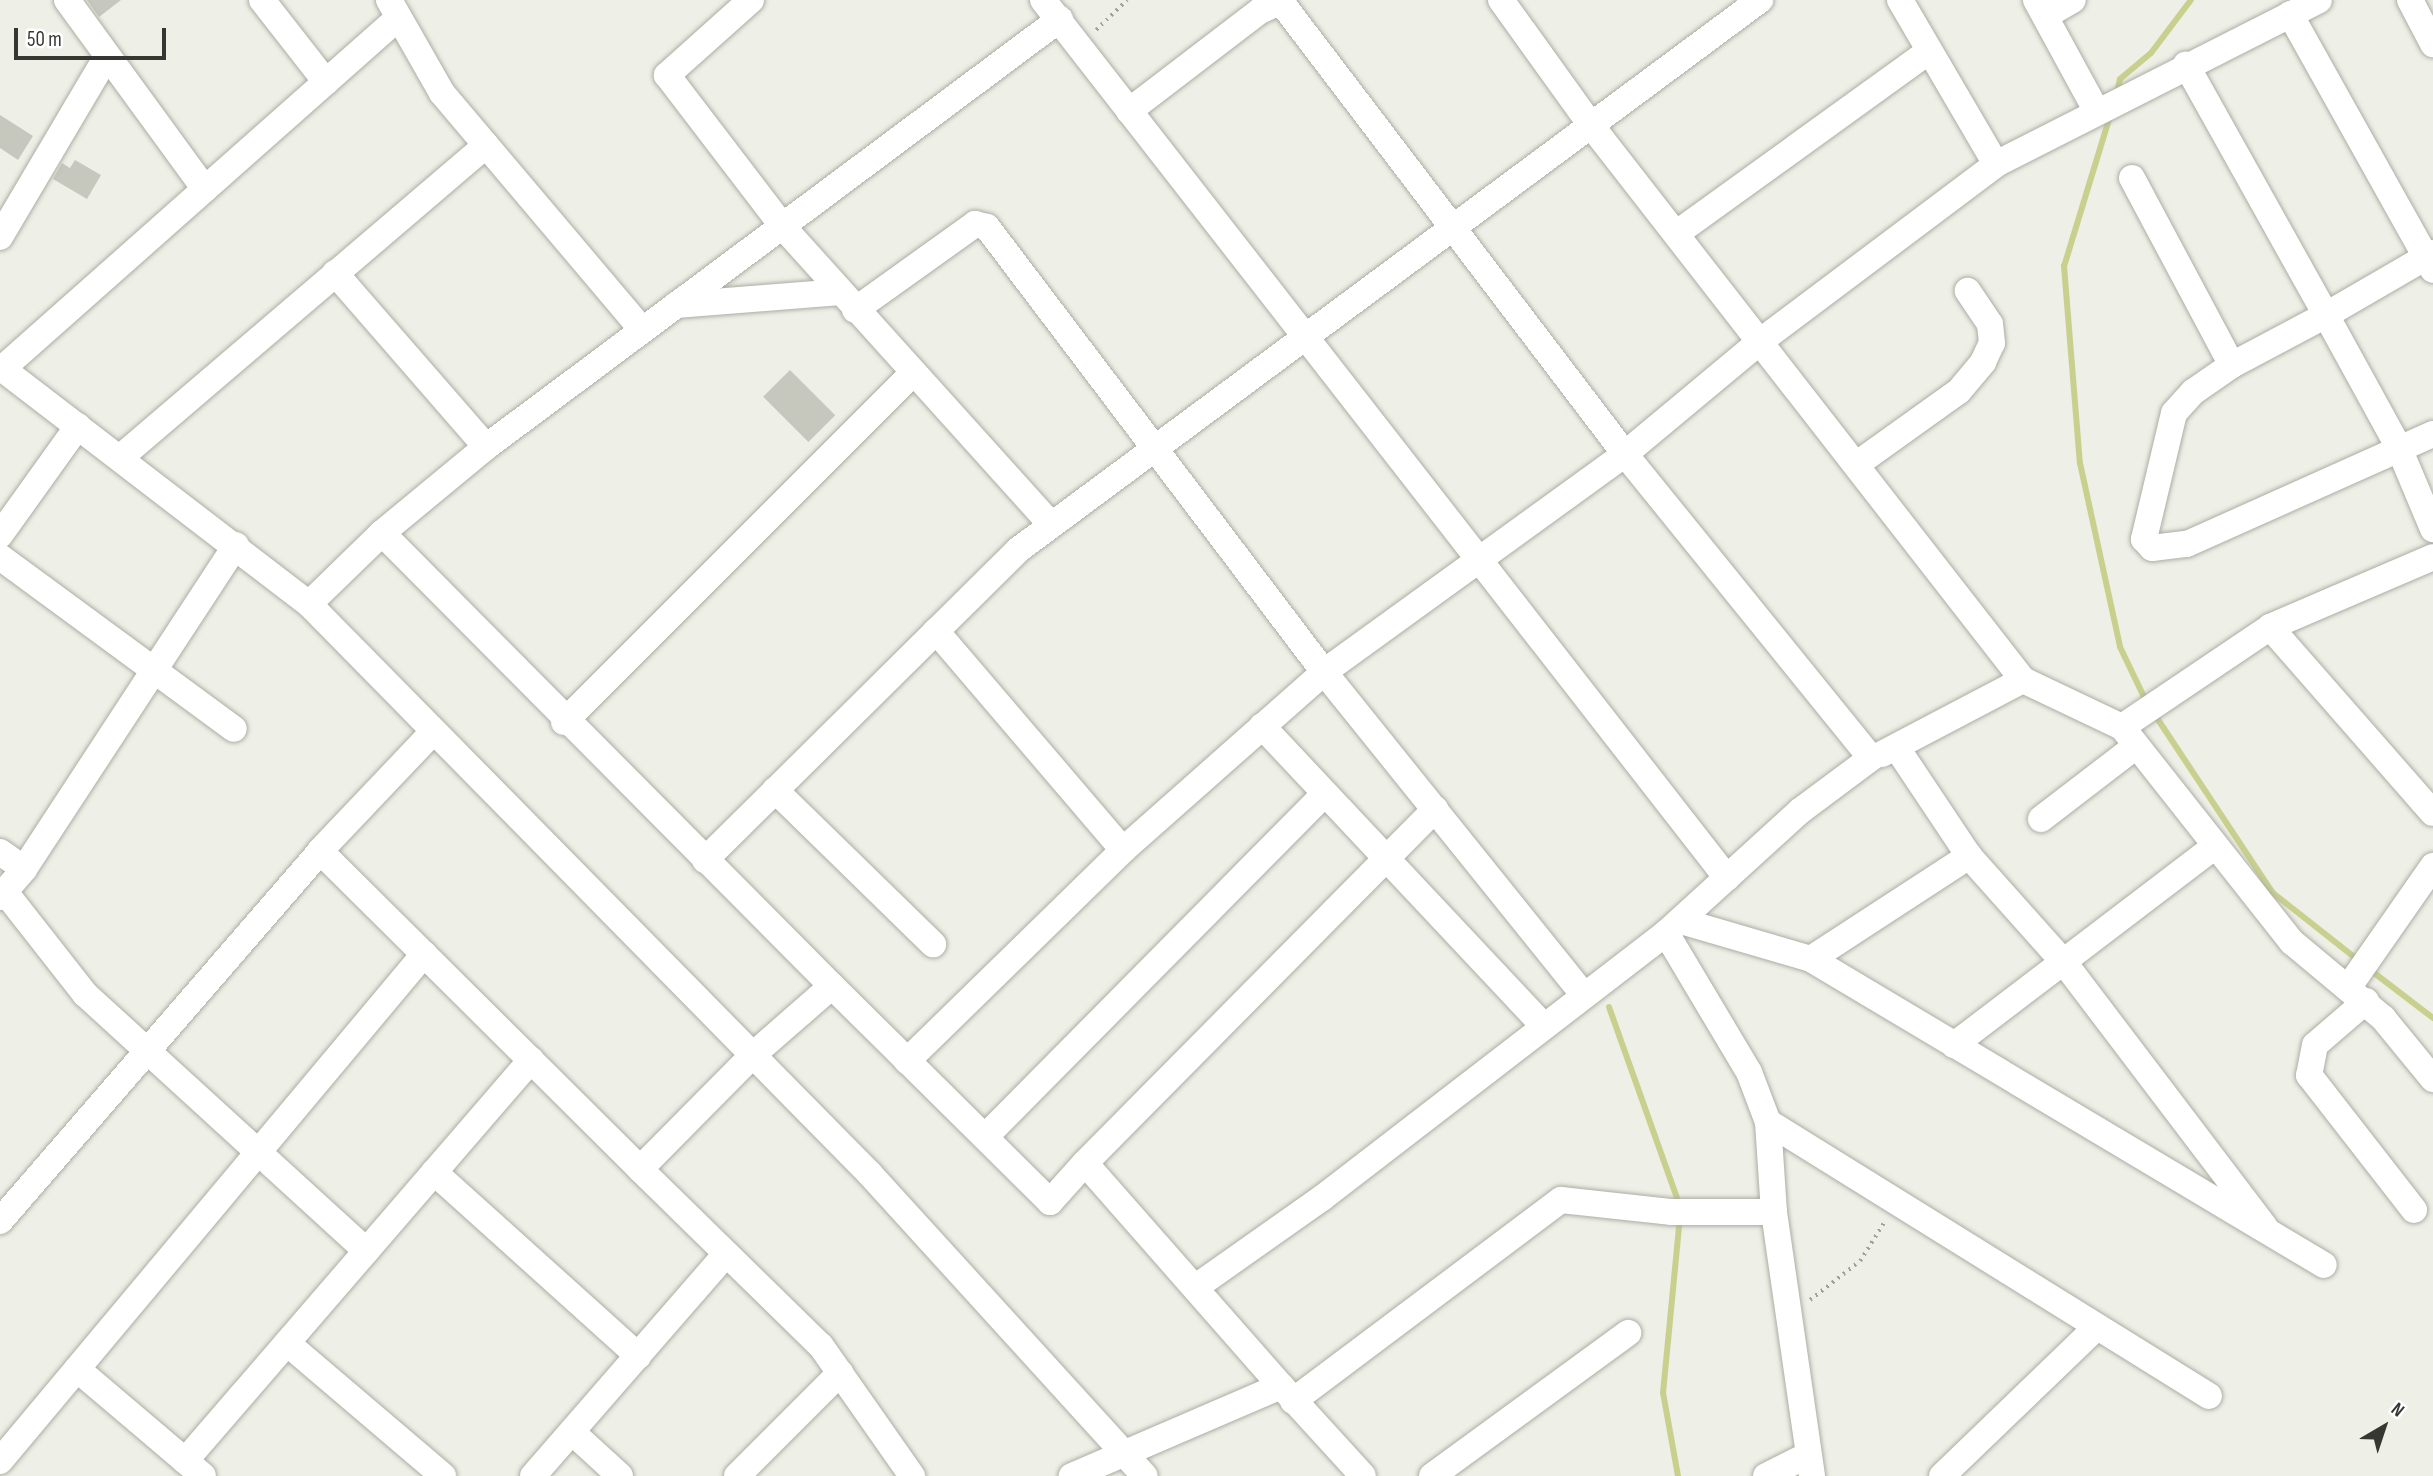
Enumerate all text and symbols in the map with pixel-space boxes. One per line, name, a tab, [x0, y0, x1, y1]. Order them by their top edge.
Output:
scale bar	[18, 14, 170, 58]
text: 50 m	[27, 27, 62, 52]
north arrow	[2349, 1392, 2419, 1462]
text: N	[2386, 1398, 2409, 1422]

